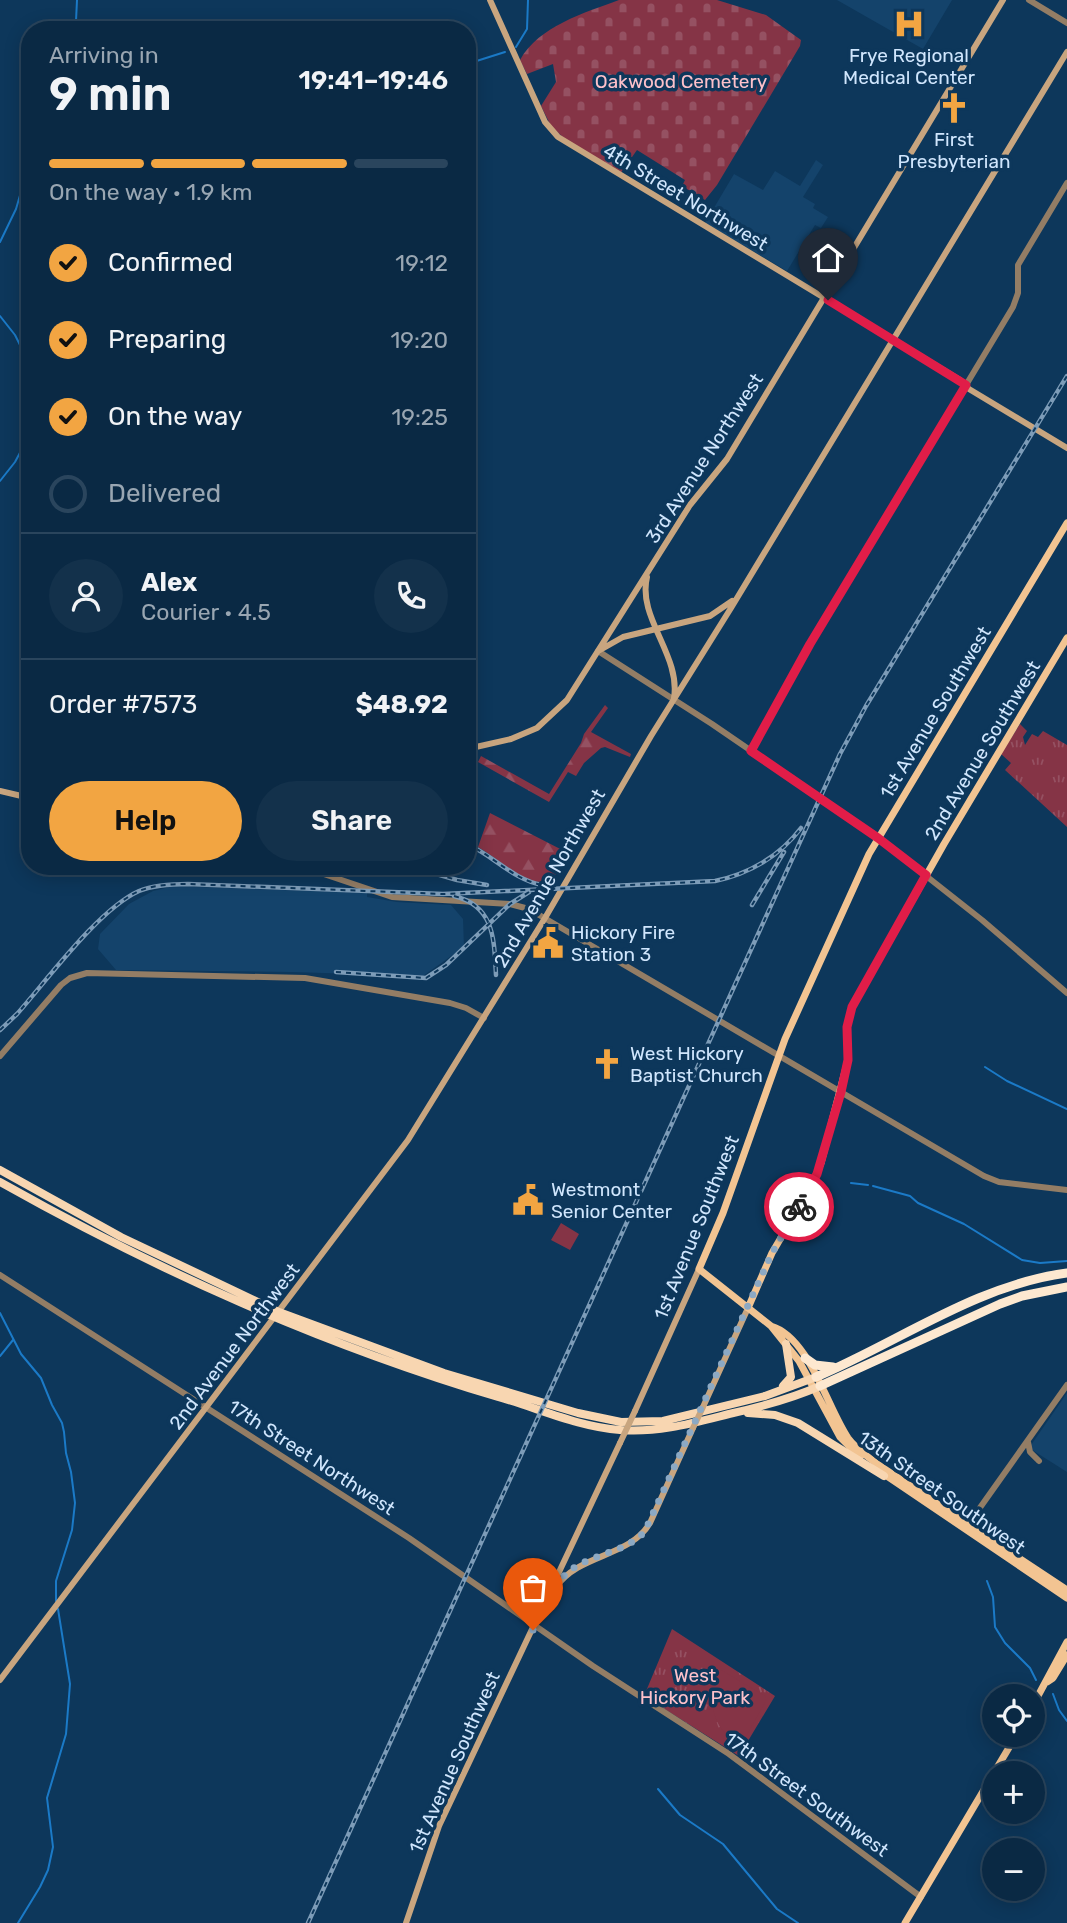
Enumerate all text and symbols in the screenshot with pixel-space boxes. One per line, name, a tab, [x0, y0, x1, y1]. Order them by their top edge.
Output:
hospital icon: Frye Regional Medical Center	[892, 7, 926, 41]
text: Arriving in	[49, 41, 159, 69]
place label: Frye Regional Medical Center	[843, 44, 976, 89]
text: 19:41–19:46	[299, 65, 448, 96]
text: 9 min	[49, 67, 172, 122]
park label: Oakwood Cemetery	[595, 70, 767, 93]
church icon: First Presbyterian	[937, 91, 971, 125]
place label: First Presbyterian	[898, 128, 1010, 173]
street label: 4th Street Northwest	[599, 139, 773, 256]
text: On the way · 1.9 km	[49, 178, 252, 206]
pin	[798, 228, 858, 300]
icon: home	[809, 239, 847, 277]
icon: check	[49, 244, 87, 282]
text: Confirmed	[108, 247, 233, 278]
text: 19:12	[395, 249, 448, 277]
icon: check	[49, 321, 87, 359]
text: Preparing	[108, 324, 226, 355]
text: 19:20	[391, 326, 448, 354]
street label: 3rd Avenue Northwest	[641, 368, 768, 548]
icon: check	[49, 398, 87, 436]
text: On the way	[108, 401, 242, 432]
text: 19:25	[391, 403, 448, 431]
text: Delivered	[108, 478, 221, 509]
button: person	[49, 559, 123, 633]
button: phone	[374, 559, 448, 633]
text: Alex	[141, 567, 197, 598]
text: Courier · 4.5	[141, 598, 271, 626]
street label: 1st Avenue Southwest	[875, 622, 996, 802]
street label: 2nd Avenue Southwest	[920, 656, 1045, 844]
text: Order #7573	[49, 689, 197, 720]
text: $48.92	[355, 689, 448, 720]
button: Help	[49, 781, 242, 861]
button: Share	[256, 781, 448, 861]
street label: 2nd Avenue Northwest	[489, 784, 610, 972]
place label: Hickory Fire Station 3	[571, 921, 675, 966]
public building icon: Hickory Fire Station 3	[531, 926, 565, 960]
place label: West Hickory Baptist Church	[630, 1042, 763, 1087]
church icon: West Hickory Baptist Church	[590, 1047, 624, 1081]
street label: 1st Avenue Southwest	[649, 1131, 744, 1323]
courier	[764, 1172, 834, 1242]
place label: Westmont Senior Center	[551, 1178, 673, 1223]
public building icon: Westmont Senior Center	[511, 1183, 545, 1217]
icon: bike	[780, 1188, 818, 1226]
street label: 2nd Avenue Northwest	[164, 1258, 305, 1434]
street label: 17th Street Northwest	[224, 1395, 400, 1520]
street label: 13th Street Southwest	[854, 1426, 1030, 1559]
pin	[503, 1558, 563, 1630]
icon: bag	[514, 1569, 552, 1607]
park label: West Hickory Park	[640, 1664, 750, 1709]
street label: 1st Avenue Southwest	[404, 1667, 505, 1857]
map controls	[982, 1684, 1045, 1901]
button: locate	[982, 1684, 1045, 1747]
street label: 17th Street Southwest	[720, 1727, 894, 1862]
button: +	[982, 1761, 1045, 1824]
button: −	[982, 1838, 1045, 1901]

